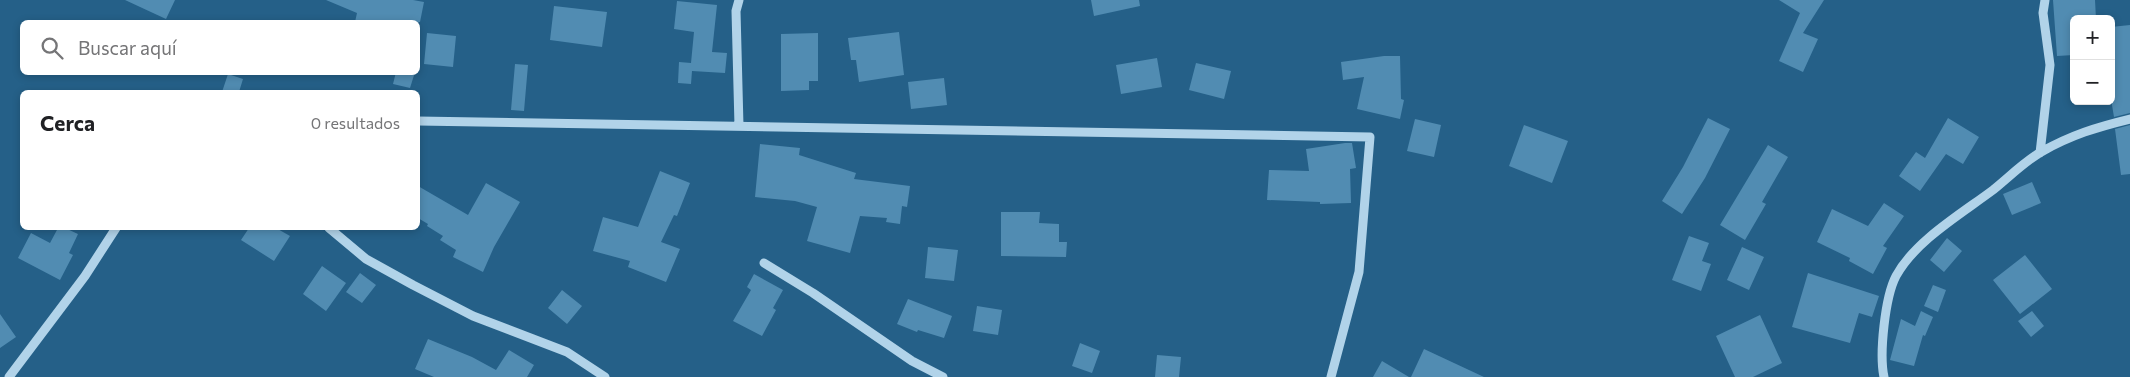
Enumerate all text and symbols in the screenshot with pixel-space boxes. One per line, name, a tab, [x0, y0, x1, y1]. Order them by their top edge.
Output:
map controls	[2070, 15, 2115, 105]
button: +	[2070, 15, 2115, 60]
search box	[20, 20, 420, 75]
icon: search	[38, 34, 66, 62]
text: Buscar aquí	[78, 36, 177, 59]
button: −	[2070, 60, 2115, 105]
text: Cerca	[40, 110, 95, 135]
text: 0 resultados	[311, 113, 400, 132]

